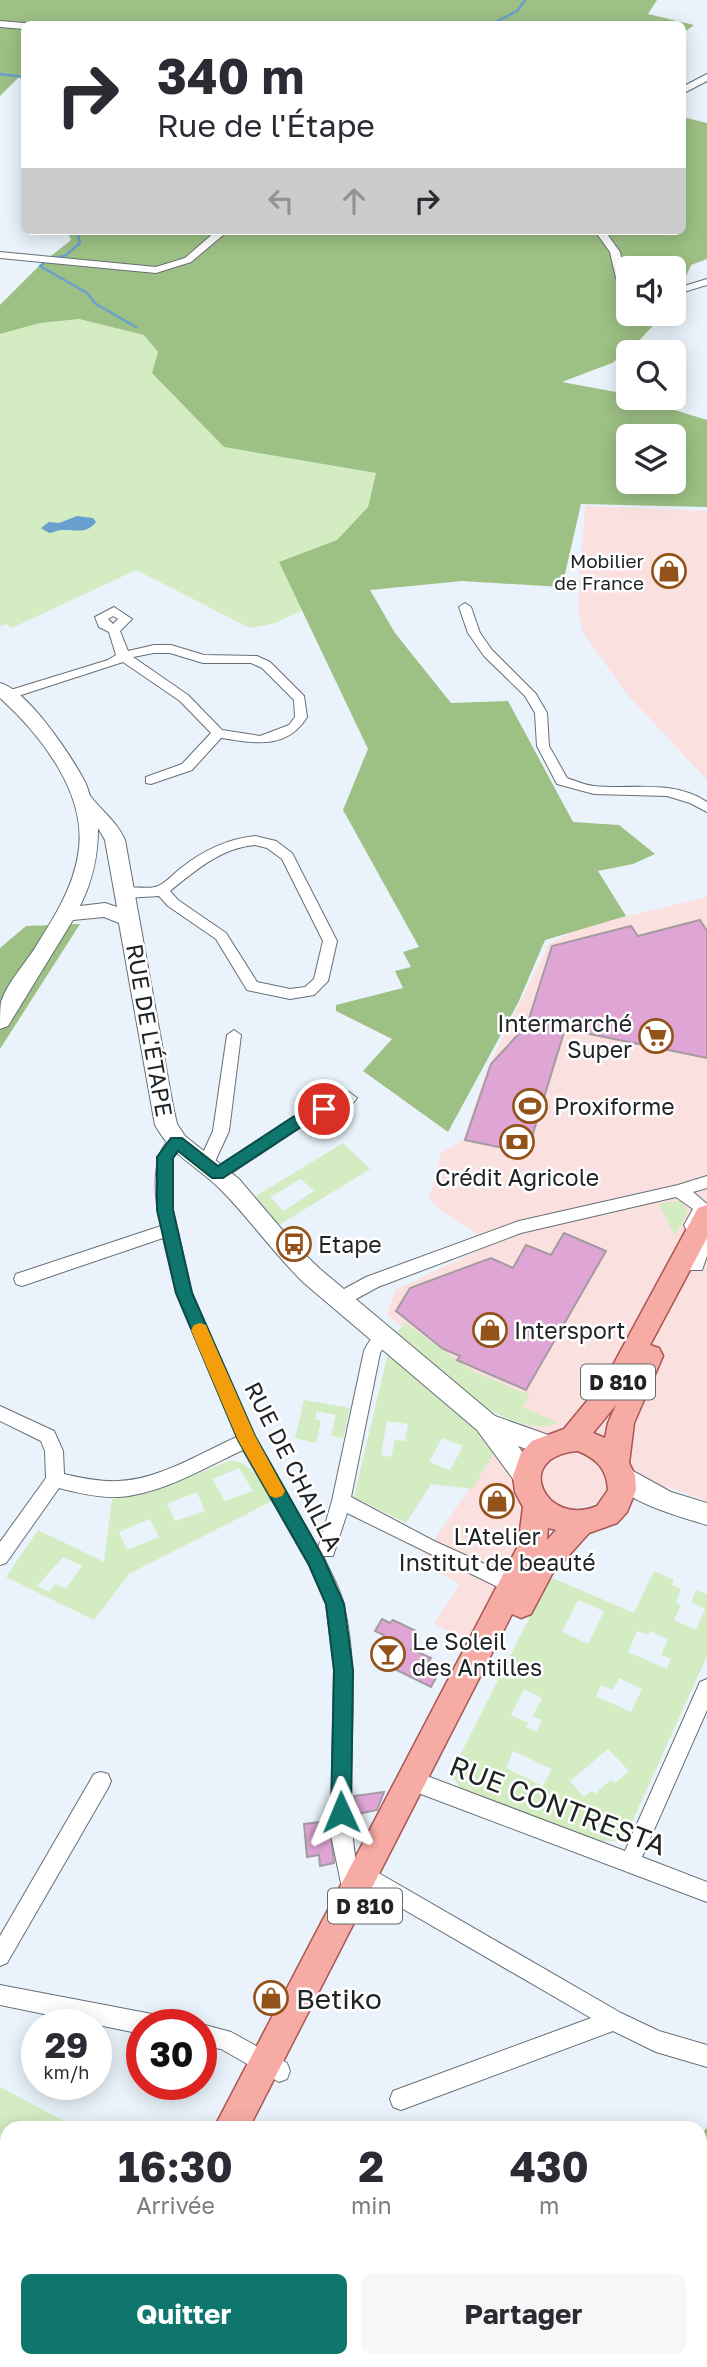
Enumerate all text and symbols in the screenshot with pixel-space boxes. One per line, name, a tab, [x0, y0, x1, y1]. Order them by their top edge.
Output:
text: 340 m	[157, 46, 305, 105]
icon: right	[42, 49, 133, 140]
text: Rue de l'Étape	[157, 106, 375, 144]
icon: left	[262, 182, 300, 220]
icon: ahead	[335, 182, 373, 220]
icon: right	[408, 182, 446, 220]
map controls	[616, 256, 686, 494]
button: sound	[616, 256, 686, 326]
button: search	[616, 340, 686, 410]
button: layers	[616, 424, 686, 494]
place label: Mobilier de France	[554, 549, 645, 594]
shop icon: Mobilier de France	[650, 552, 688, 590]
street label: RUE DE L'ÉTAPE	[121, 941, 179, 1119]
place label: Intermarché Super	[497, 1009, 632, 1063]
supermarket icon: Intermarché Super	[637, 1017, 675, 1055]
pin	[294, 1079, 354, 1139]
sports icon: Proxiforme	[511, 1087, 549, 1125]
icon: arrive	[305, 1090, 343, 1128]
place label: Proxiforme	[554, 1092, 675, 1120]
bank icon: Crédit Agricole	[498, 1123, 536, 1161]
place label: Crédit Agricole	[435, 1163, 599, 1191]
bus stop icon: Etape	[275, 1225, 313, 1263]
place label: Etape	[318, 1230, 382, 1258]
shop icon: Intersport	[471, 1311, 509, 1349]
place label: Intersport	[514, 1316, 625, 1344]
road number: D 810	[581, 1364, 655, 1400]
street label: RUE DE CHAILLA	[239, 1377, 349, 1555]
shop icon: L'Atelier Institut de beauté	[478, 1482, 516, 1520]
place label: L'Atelier Institut de beauté	[398, 1522, 596, 1576]
place label: Le Soleil des Antilles	[412, 1627, 542, 1681]
bar icon: Le Soleil des Antilles	[369, 1635, 407, 1673]
street label: RUE CONTRESTA	[445, 1749, 671, 1862]
position arrow	[304, 1775, 378, 1849]
road number: D 810	[328, 1888, 402, 1924]
shop icon: Betiko	[252, 1979, 290, 2017]
place label: Betiko	[296, 1982, 382, 2015]
speed limit sign: 30	[126, 2009, 217, 2100]
text: 29	[45, 2024, 88, 2066]
text: km/h	[44, 2061, 89, 2083]
text: 16:30	[118, 2141, 233, 2191]
text: 2	[358, 2141, 384, 2191]
text: 430	[510, 2141, 589, 2191]
text: Arrivée	[136, 2191, 215, 2219]
text: min	[351, 2191, 392, 2219]
text: m	[539, 2191, 559, 2219]
button: Quitter	[21, 2274, 347, 2354]
button: Partager	[361, 2274, 686, 2354]

